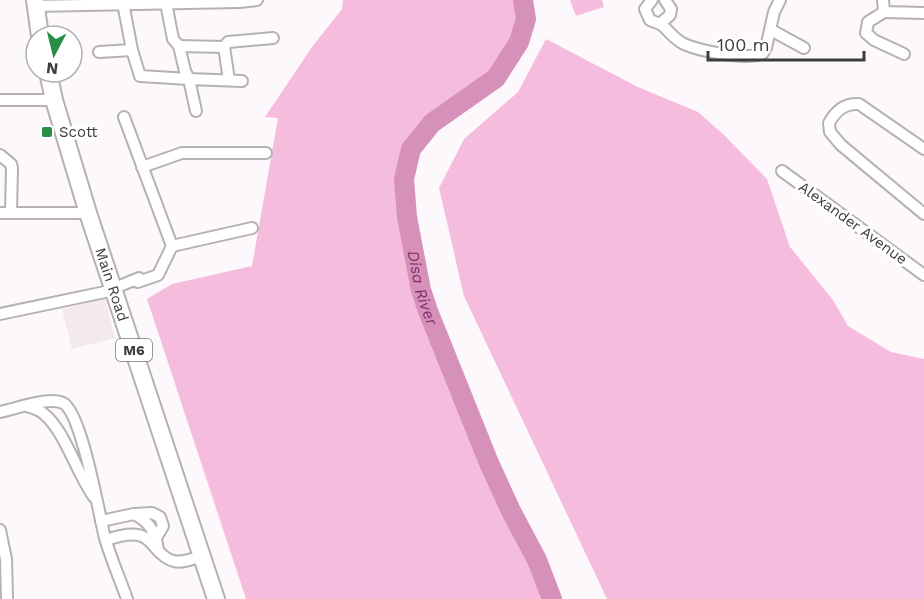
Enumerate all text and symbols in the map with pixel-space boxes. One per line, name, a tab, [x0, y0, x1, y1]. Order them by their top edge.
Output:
north arrow	[24, 24, 84, 84]
scale bar	[708, 24, 864, 62]
text: 100 m	[717, 34, 770, 55]
text: N	[45, 58, 59, 79]
place label: Scott	[59, 123, 98, 141]
marker: Scott	[40, 125, 54, 139]
street label: Alexander Avenue	[795, 178, 911, 268]
street label: Main Road	[91, 245, 132, 324]
water label: Disa River	[404, 249, 442, 329]
road number: M6	[116, 339, 152, 361]

